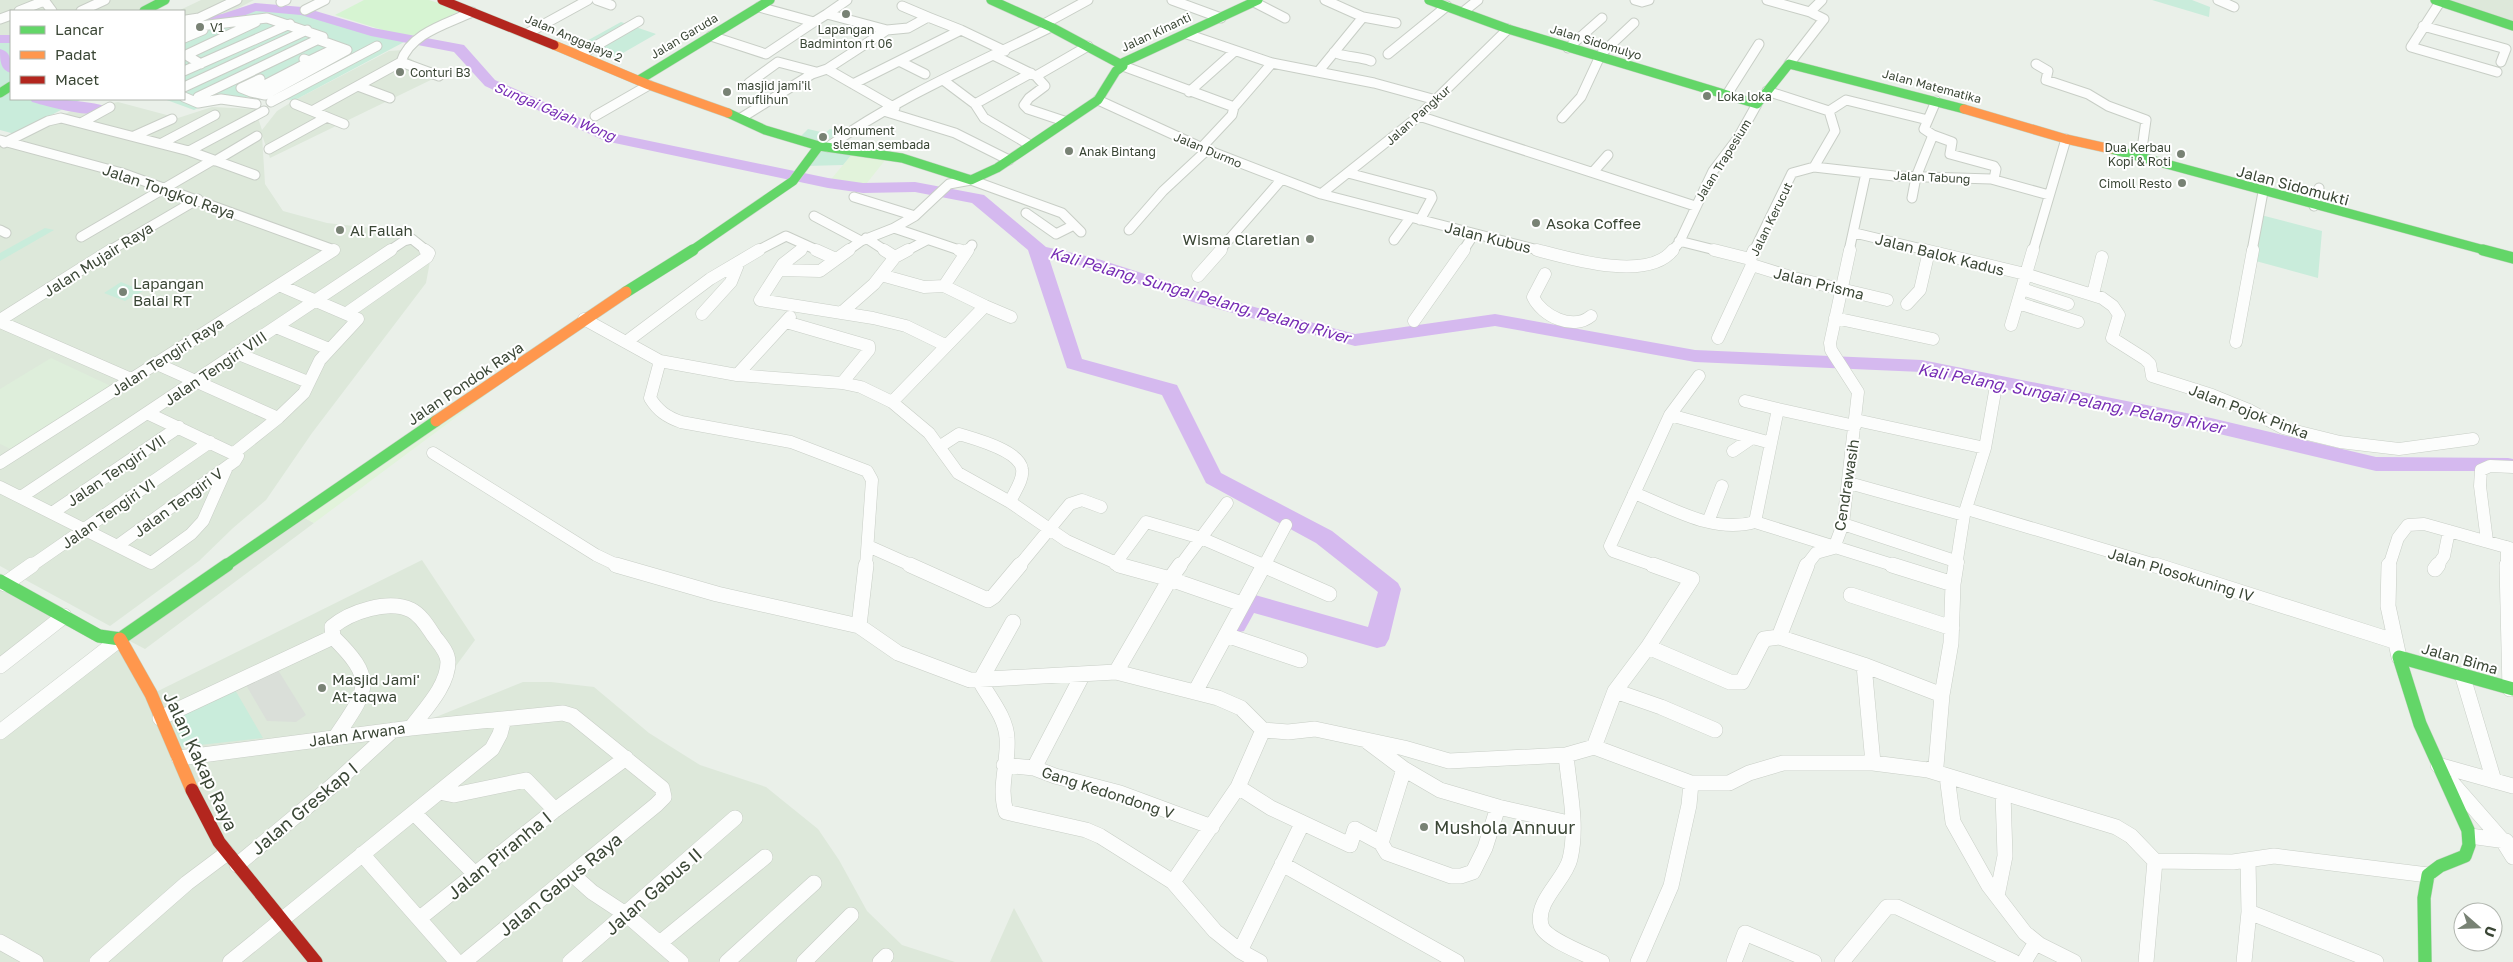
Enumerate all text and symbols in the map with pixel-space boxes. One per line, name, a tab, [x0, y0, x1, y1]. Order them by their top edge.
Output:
marker: Lapangan Badminton rt 06	[840, 8, 852, 20]
street label: Jalan Kinanti	[1119, 9, 1193, 55]
legend	[10, 10, 185, 100]
street label: Jalan Garuda	[648, 10, 720, 62]
street label: Jalan Anggajaya 2	[523, 11, 625, 65]
text: Lancar	[55, 20, 104, 38]
place label: V1	[210, 20, 224, 35]
marker: V1	[194, 21, 206, 33]
street label: Jalan Sidomulyo	[1548, 21, 1644, 63]
place label: Lapangan Badminton rt 06	[799, 22, 893, 51]
text: Padat	[55, 45, 97, 63]
place label: Conturi B3	[410, 65, 471, 80]
marker: Conturi B3	[394, 66, 406, 78]
street label: Jalan Matematika	[1881, 66, 1983, 106]
text: Macet	[55, 70, 99, 88]
water label: Sungai Gajah Wong	[492, 78, 619, 145]
place label: masjid jami'il muflihun	[737, 78, 811, 107]
street label: Jalan Pangkur	[1382, 82, 1454, 148]
marker: masjid jami'il muflihun	[721, 86, 733, 98]
place label: Loka loka	[1717, 89, 1772, 104]
marker: Loka loka	[1701, 90, 1713, 102]
street label: Jalan Trapesium	[1692, 116, 1754, 204]
place label: Monument sleman sembada	[833, 123, 930, 152]
street label: Jalan Durmo	[1172, 129, 1244, 171]
marker: Monument sleman sembada	[817, 131, 829, 143]
place label: Dua Kerbau Kopi & Roti	[2104, 140, 2171, 169]
place label: Anak Bintang	[1079, 144, 1156, 159]
marker: Anak Bintang	[1063, 145, 1075, 157]
marker: Dua Kerbau Kopi & Roti	[2175, 148, 2187, 160]
street label: Jalan Tongkol Raya	[100, 160, 238, 222]
street label: Jalan Sidomukti	[2235, 161, 2351, 209]
street label: Jalan Tabung	[1893, 167, 1971, 187]
place label: Cimoll Resto	[2099, 176, 2172, 191]
marker: Cimoll Resto	[2176, 177, 2188, 189]
street label: Jalan Kerucut	[1747, 180, 1795, 258]
place label: Asoka Coffee	[1546, 214, 1641, 232]
marker: Asoka Coffee	[1530, 217, 1542, 229]
street label: Jalan Mujair Raya	[40, 218, 156, 300]
street label: Jalan Kubus	[1443, 218, 1533, 256]
place label: Al Fallah	[350, 221, 413, 239]
marker: Al Fallah	[334, 224, 346, 236]
street label: Jalan Balok Kadus	[1874, 229, 2006, 279]
place label: Wisma Claretian	[1183, 230, 1300, 248]
marker: Wisma Claretian	[1304, 233, 1316, 245]
water label: Kali Pelang, Sungai Pelang, Pelang River	[1048, 242, 1355, 348]
street label: Jalan Prisma	[1772, 263, 1866, 303]
place label: Lapangan Balai RT	[133, 274, 204, 309]
marker: Lapangan Balai RT	[117, 286, 129, 298]
street label: Jalan Tengiri Raya	[107, 313, 227, 399]
street label: Jalan Tengiri VIII	[160, 327, 270, 409]
street label: Jalan Pondok Raya	[404, 337, 526, 429]
water label: Kali Pelang, Sungai Pelang, Pelang River	[1916, 358, 2229, 438]
street label: Jalan Pojok Pinka	[2187, 380, 2311, 442]
street label: Jalan Tengiri VII	[63, 430, 169, 510]
street label: Cendrawasih	[1830, 438, 1862, 532]
street label: Jalan Tengiri V	[130, 464, 226, 540]
street label: Jalan Tengiri VI	[58, 474, 158, 552]
street label: Jalan Plosokuning IV	[2106, 543, 2256, 605]
street label: Jalan Bima	[2420, 638, 2500, 678]
place label: Masjid Jami' At-taqwa	[332, 670, 420, 705]
marker: Masjid Jami' At-taqwa	[316, 682, 328, 694]
street label: Jalan Kakap Raya	[159, 688, 243, 834]
street label: Jalan Arwana	[308, 718, 406, 750]
street label: Jalan Greskap I	[246, 757, 362, 859]
street label: Gang Kedondong V	[1040, 762, 1176, 822]
street label: Jalan Piranha I	[442, 806, 556, 904]
place label: Mushola Annuur	[1434, 816, 1575, 838]
marker: Mushola Annuur	[1418, 821, 1430, 833]
street label: Jalan Gabus Raya	[494, 828, 626, 940]
street label: Jalan Gabus II	[600, 843, 706, 939]
north arrow	[2453, 902, 2503, 952]
text: U	[2481, 924, 2500, 939]

